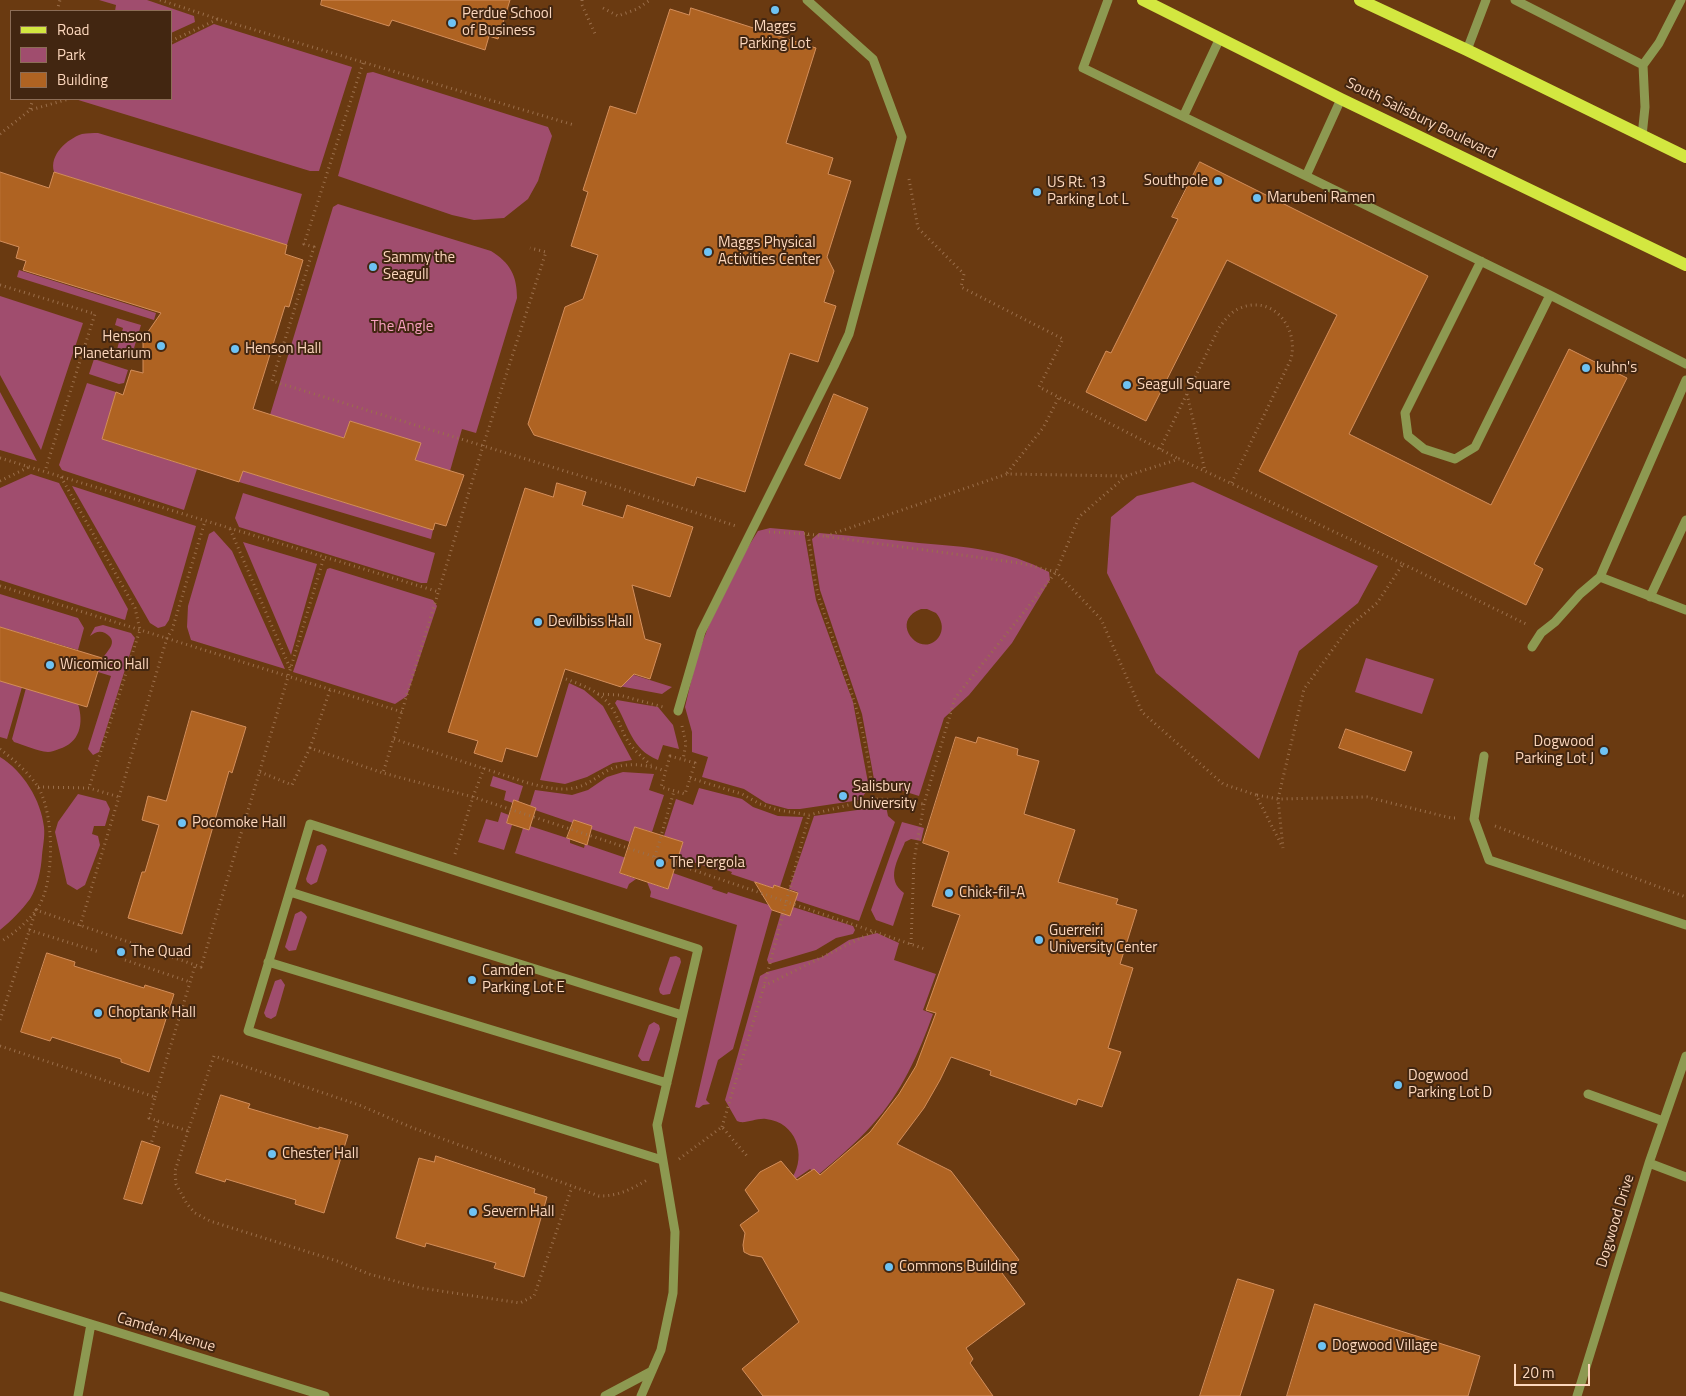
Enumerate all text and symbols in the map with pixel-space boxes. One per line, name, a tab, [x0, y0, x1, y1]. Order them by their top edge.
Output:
marker: Maggs Parking Lot	[769, 4, 781, 16]
place label: Perdue School of Business	[462, 5, 552, 40]
legend	[10, 10, 172, 100]
marker: Perdue School of Business	[446, 17, 458, 29]
text: Road	[57, 18, 89, 41]
place label: Maggs Parking Lot	[739, 18, 811, 53]
text: Park	[57, 43, 86, 66]
text: Building	[57, 68, 108, 91]
street label: South Salisbury Boulevard	[1343, 75, 1499, 163]
place label: Southpole	[1144, 172, 1208, 190]
place label: US Rt. 13 Parking Lot L	[1047, 174, 1129, 209]
marker: Southpole	[1212, 175, 1224, 187]
marker: US Rt. 13 Parking Lot L	[1031, 186, 1043, 198]
place label: Marubeni Ramen	[1267, 189, 1375, 207]
marker: Marubeni Ramen	[1251, 192, 1263, 204]
place label: Maggs Physical Activities Center	[718, 234, 820, 269]
marker: Maggs Physical Activities Center	[702, 246, 714, 258]
place label: Sammy the Seagull	[383, 249, 455, 284]
marker: Sammy the Seagull	[367, 261, 379, 273]
park label: The Angle	[371, 318, 433, 336]
place label: Henson Planetarium	[74, 328, 151, 363]
marker: Henson Planetarium	[155, 340, 167, 352]
place label: Henson Hall	[245, 340, 321, 358]
marker: Henson Hall	[229, 343, 241, 355]
place label: kuhn's	[1596, 359, 1637, 377]
marker: kuhn's	[1580, 362, 1592, 374]
place label: Seagull Square	[1137, 376, 1230, 394]
marker: Seagull Square	[1121, 379, 1133, 391]
place label: Devilbiss Hall	[548, 613, 632, 631]
marker: Devilbiss Hall	[532, 616, 544, 628]
place label: Wicomico Hall	[60, 656, 149, 674]
marker: Wicomico Hall	[44, 659, 56, 671]
place label: Dogwood Parking Lot J	[1515, 733, 1594, 768]
marker: Dogwood Parking Lot J	[1598, 745, 1610, 757]
place label: Salisbury University	[853, 778, 917, 813]
marker: Salisbury University	[837, 790, 849, 802]
place label: Pocomoke Hall	[192, 814, 286, 832]
marker: Pocomoke Hall	[176, 817, 188, 829]
place label: The Pergola	[670, 854, 745, 872]
marker: The Pergola	[654, 857, 666, 869]
place label: Chick-fil-A	[959, 884, 1025, 902]
marker: Chick-fil-A	[943, 887, 955, 899]
place label: Guerreiri University Center	[1049, 922, 1158, 957]
marker: Guerreiri University Center	[1033, 934, 1045, 946]
place label: The Quad	[131, 943, 191, 961]
marker: The Quad	[115, 946, 127, 958]
place label: Camden Parking Lot E	[482, 962, 565, 997]
marker: Camden Parking Lot E	[466, 974, 478, 986]
place label: Choptank Hall	[108, 1004, 196, 1022]
marker: Choptank Hall	[92, 1007, 104, 1019]
place label: Dogwood Parking Lot D	[1408, 1067, 1492, 1102]
marker: Dogwood Parking Lot D	[1392, 1079, 1404, 1091]
place label: Chester Hall	[282, 1145, 359, 1163]
marker: Chester Hall	[266, 1148, 278, 1160]
street label: Dogwood Drive	[1593, 1172, 1639, 1270]
place label: Severn Hall	[483, 1203, 554, 1221]
marker: Severn Hall	[467, 1206, 479, 1218]
place label: Commons Building	[899, 1258, 1017, 1276]
marker: Commons Building	[883, 1261, 895, 1273]
street label: Camden Avenue	[115, 1309, 217, 1357]
place label: Dogwood Village	[1332, 1337, 1437, 1355]
marker: Dogwood Village	[1316, 1340, 1328, 1352]
scale bar	[1516, 1354, 1592, 1386]
text: 20 m	[1522, 1361, 1555, 1384]

